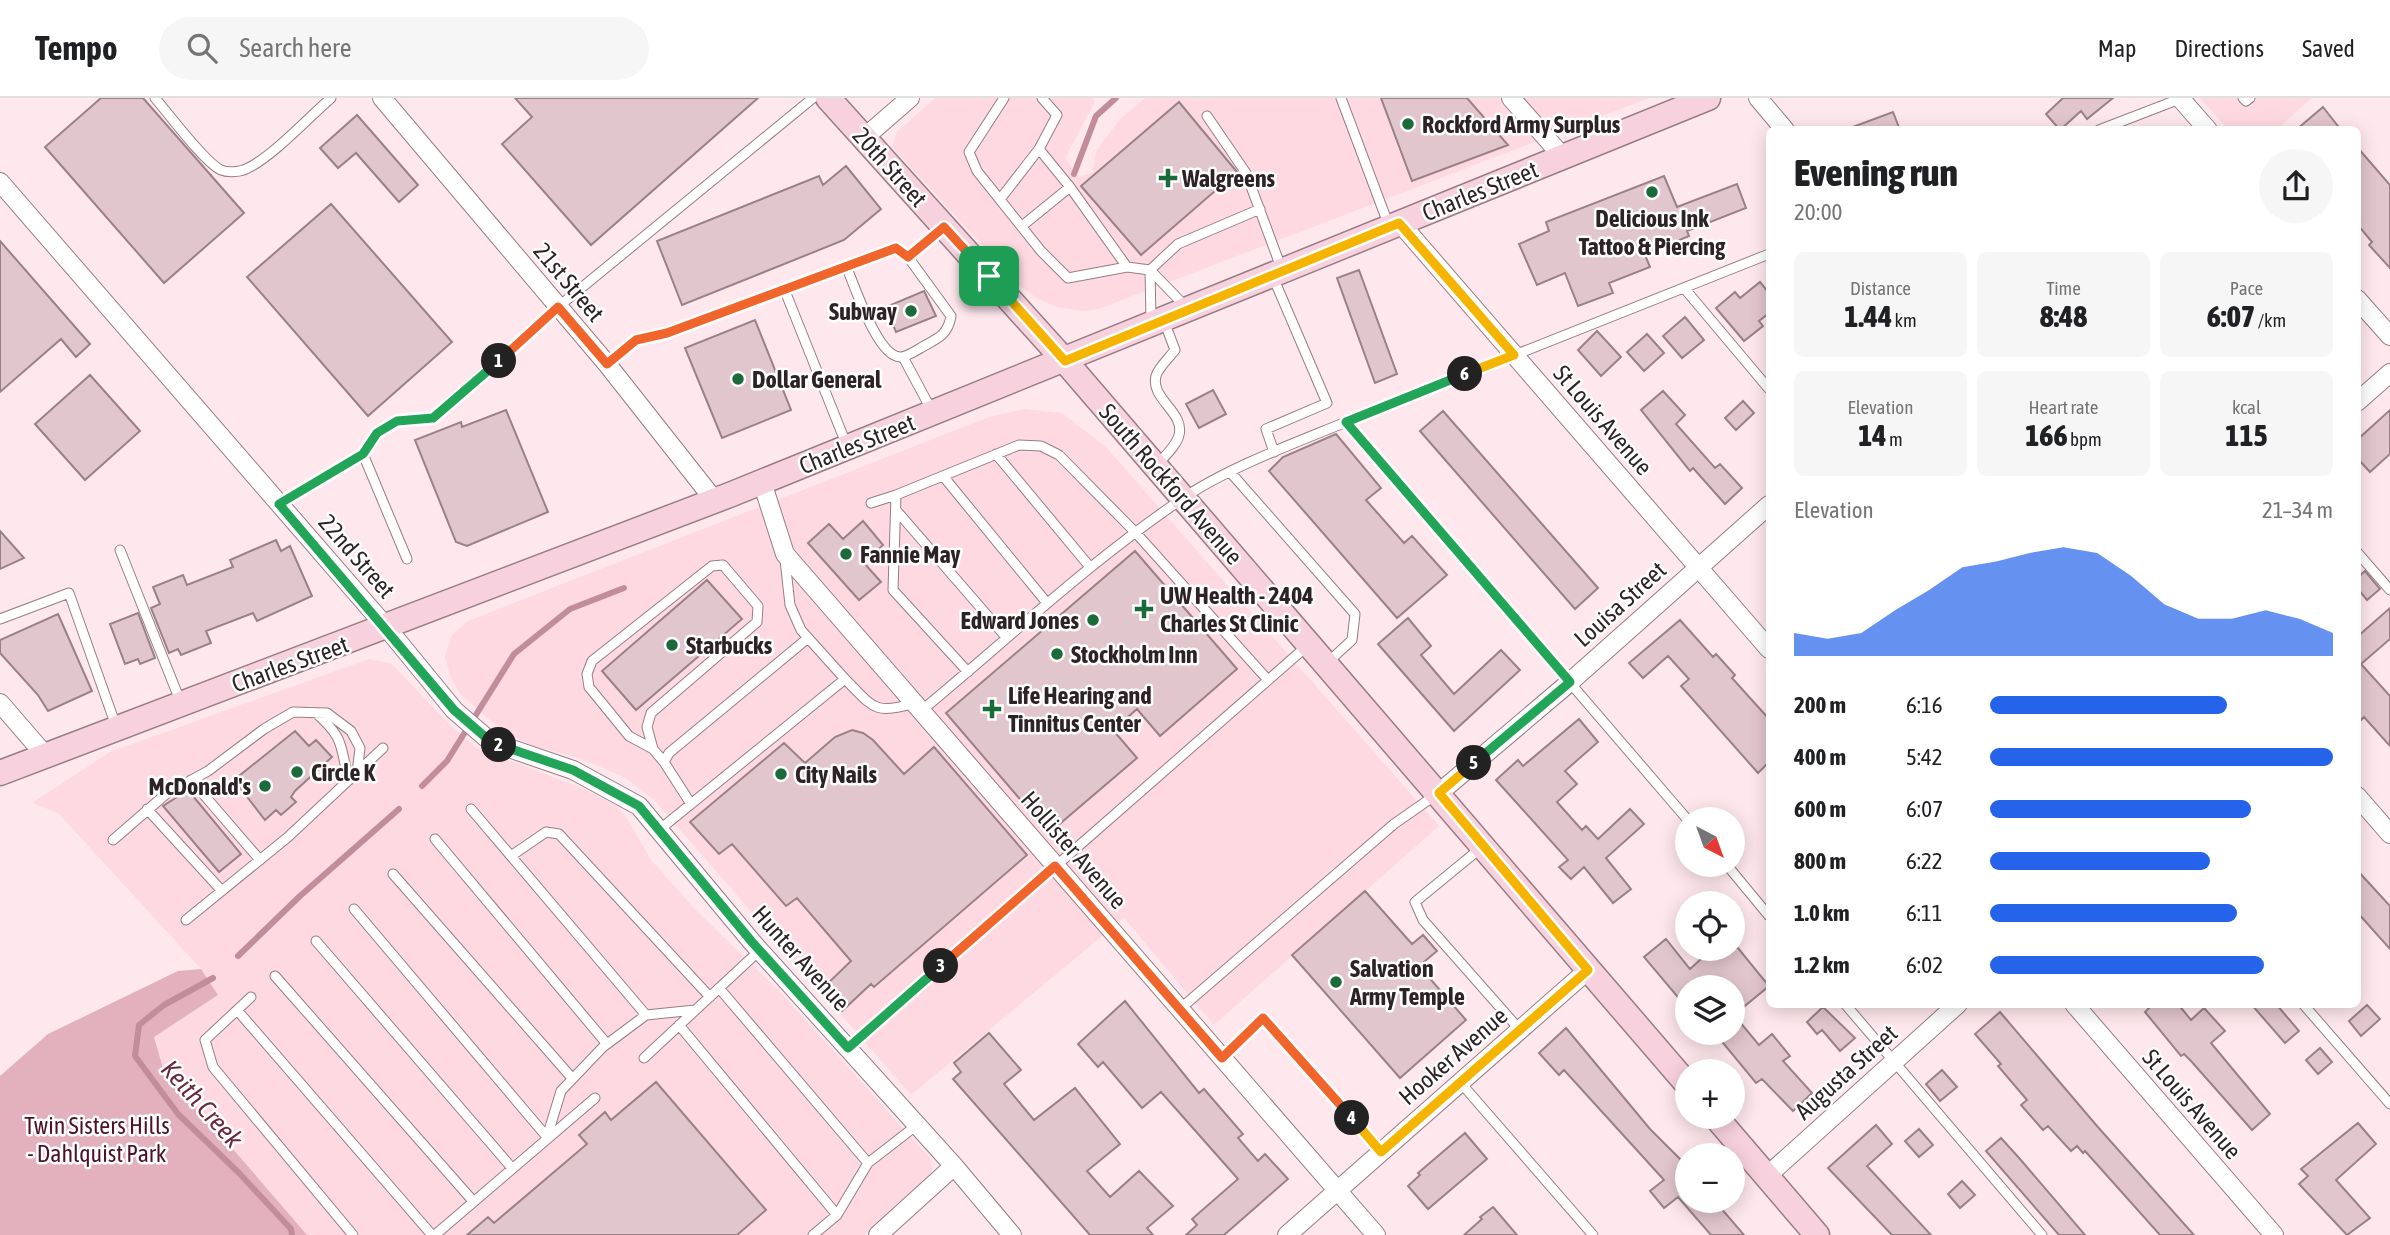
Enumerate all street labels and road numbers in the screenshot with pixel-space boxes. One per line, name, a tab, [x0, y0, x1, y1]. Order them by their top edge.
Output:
street label: 20th Street	[847, 122, 933, 212]
street label: Charles Street	[1418, 156, 1542, 226]
street label: 21st Street	[528, 237, 610, 327]
street label: St Louis Avenue	[1548, 360, 1658, 480]
street label: South Rockford Avenue	[1094, 398, 1248, 570]
street label: Charles Street	[795, 409, 919, 479]
street label: 22nd Street	[314, 509, 401, 603]
street label: Louisa Street	[1569, 556, 1671, 652]
street label: Charles Street	[228, 630, 352, 698]
street label: Hollister Avenue	[1016, 786, 1132, 914]
street label: Hunter Avenue	[747, 900, 855, 1016]
street label: Hooker Avenue	[1393, 1002, 1513, 1110]
street label: Augusta Street	[1789, 1019, 1903, 1125]
street label: St Louis Avenue	[2137, 1044, 2247, 1164]

